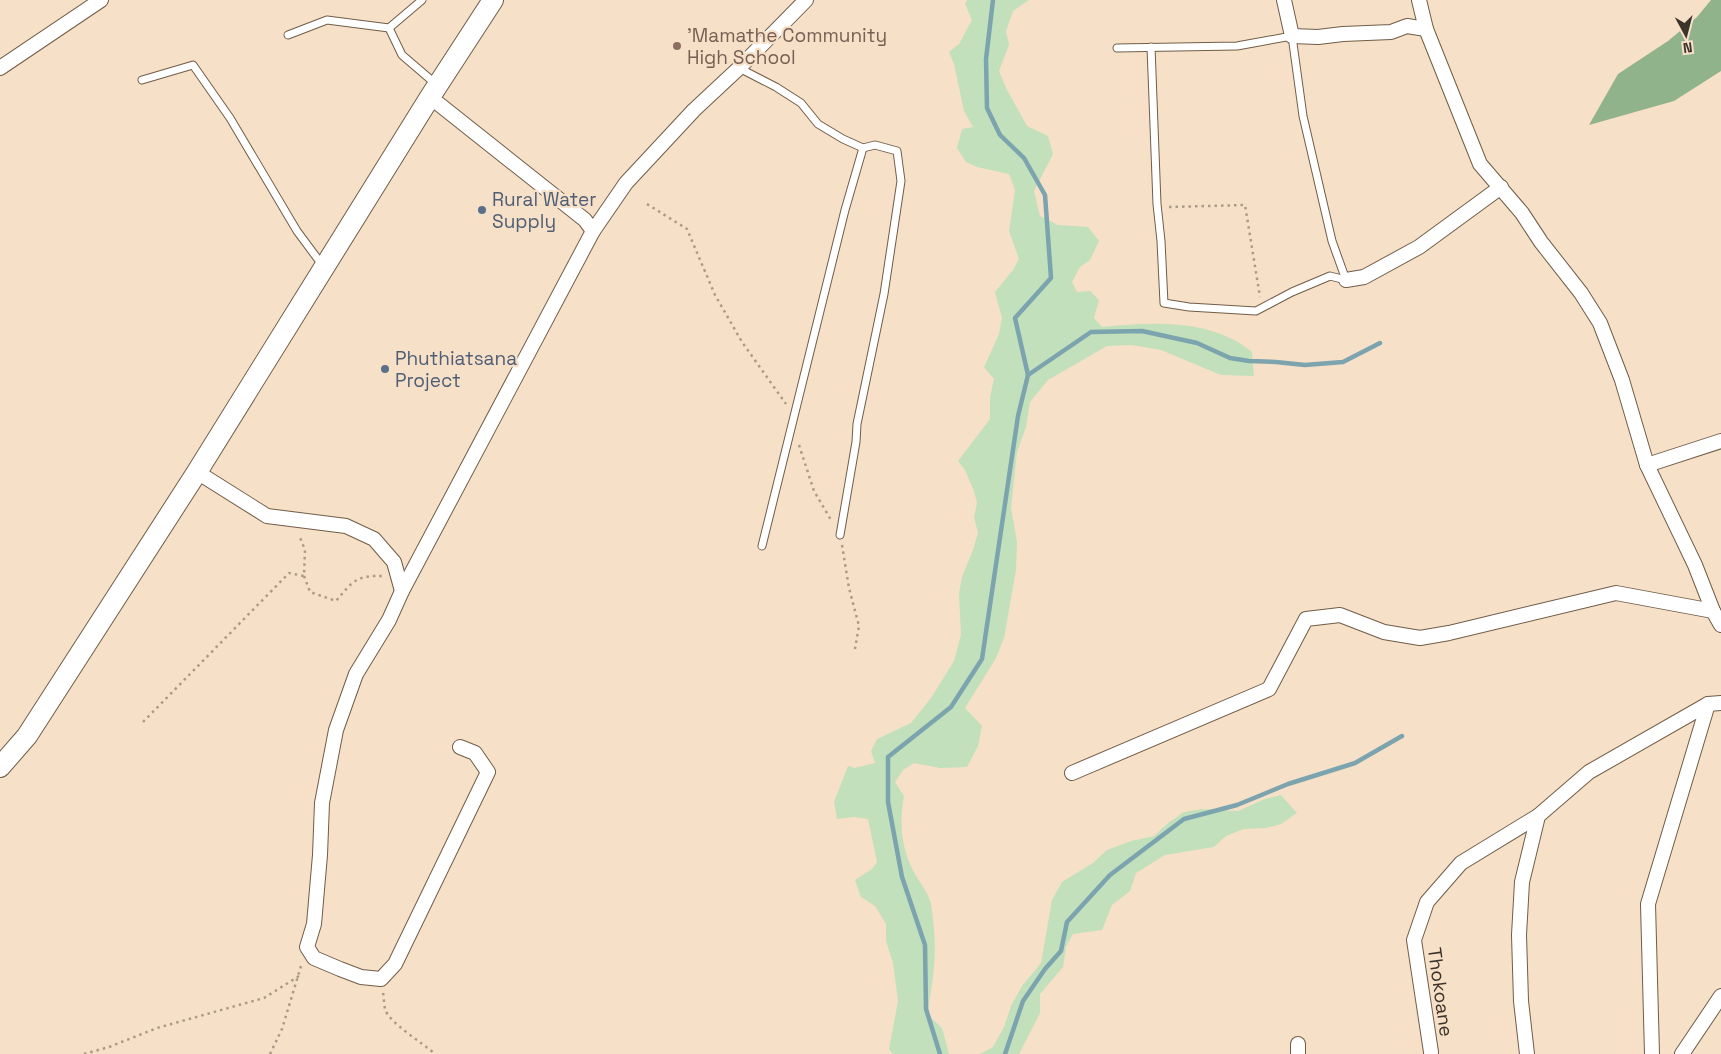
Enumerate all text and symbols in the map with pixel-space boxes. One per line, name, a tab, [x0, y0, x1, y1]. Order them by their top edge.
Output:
north arrow	[1661, 10, 1711, 60]
place label: 'Mamathe Community High School	[687, 23, 887, 70]
text: N	[1682, 38, 1693, 57]
marker: 'Mamathe Community High School	[671, 40, 683, 52]
place label: Rural Water Supply	[492, 187, 596, 234]
marker: Rural Water Supply	[476, 204, 488, 216]
place label: Phuthiatsana Project	[395, 346, 517, 393]
marker: Phuthiatsana Project	[379, 363, 391, 375]
street label: Thokoane	[1422, 946, 1459, 1038]

